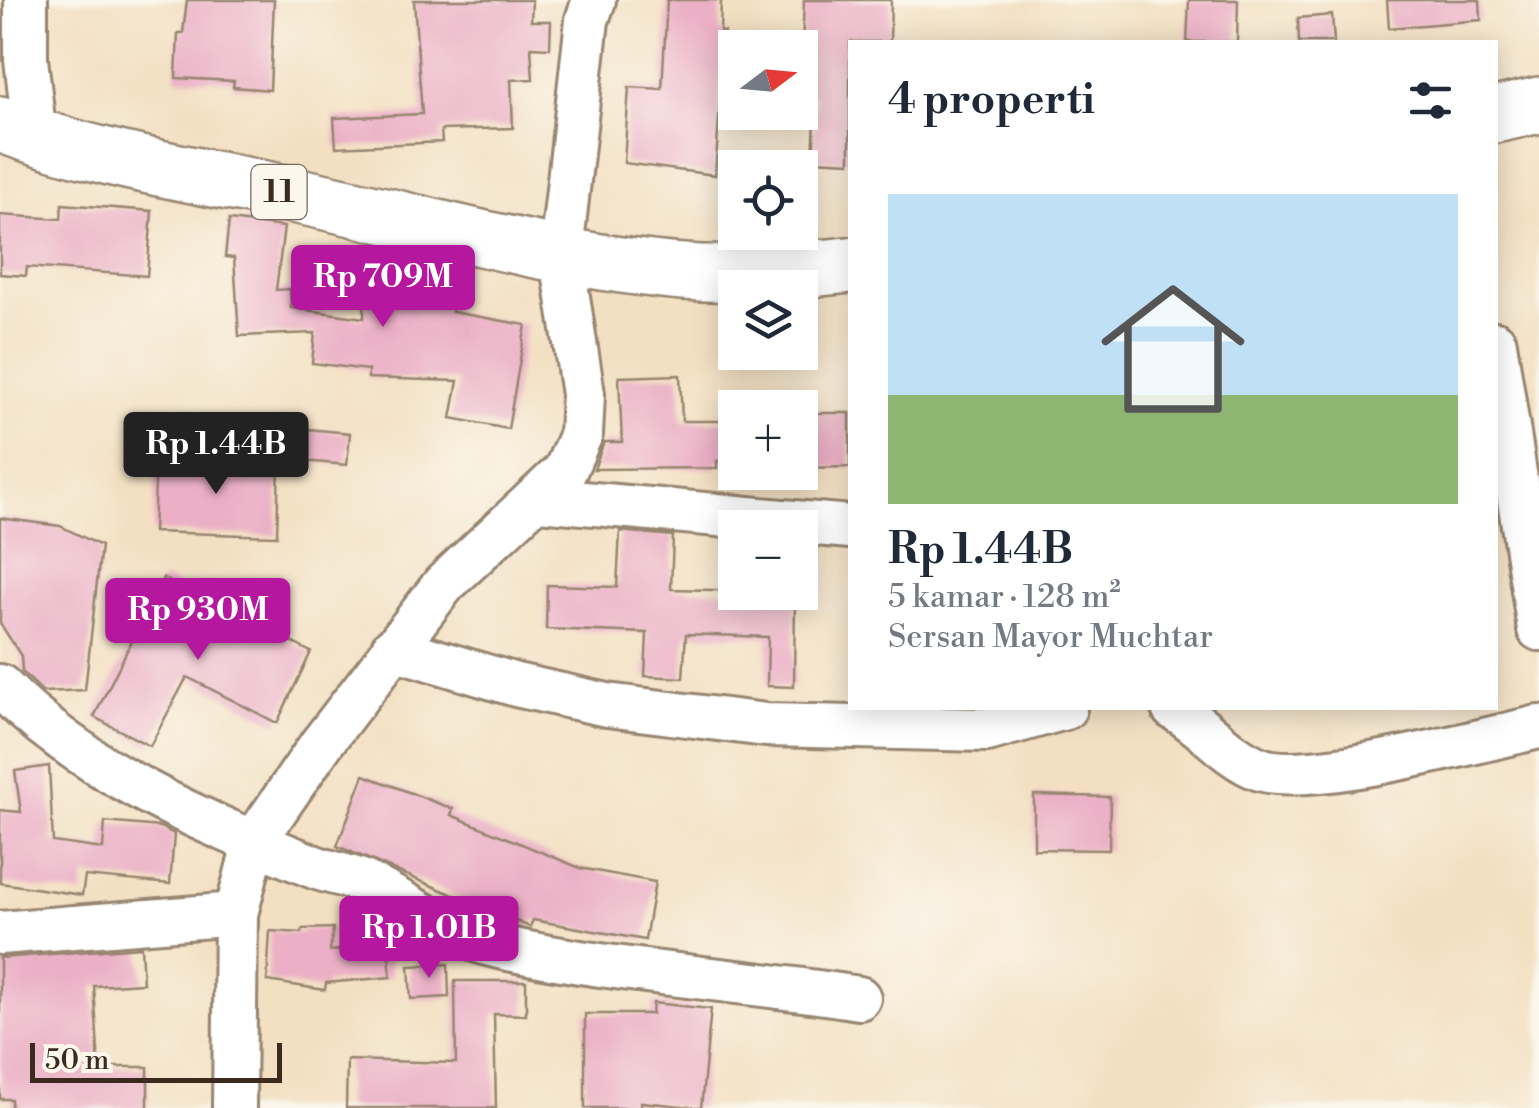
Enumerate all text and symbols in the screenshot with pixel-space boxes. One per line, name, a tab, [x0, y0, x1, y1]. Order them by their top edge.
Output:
north arrow	[718, 30, 818, 130]
map controls	[718, 30, 818, 610]
icon: filters	[1403, 73, 1458, 128]
text: 4 properti	[888, 74, 1095, 127]
button: locate	[718, 150, 818, 250]
road number: 11	[252, 165, 306, 219]
pin: Rp 709M	[291, 245, 475, 330]
text: Rp 709M	[313, 257, 453, 297]
icon: home	[1083, 259, 1263, 439]
button: layers	[718, 270, 818, 370]
button: +	[718, 390, 818, 490]
pin: Rp 1.44B	[113, 412, 319, 497]
text: Rp 1.44B	[146, 424, 286, 464]
button: −	[718, 510, 818, 610]
text: Rp 1.44B	[888, 524, 1073, 577]
text: 5 kamar · 128 m²	[888, 577, 1121, 617]
pin: Rp 930M	[106, 578, 290, 663]
text: Rp 930M	[127, 590, 269, 630]
text: Sersan Mayor Muchtar	[888, 617, 1213, 657]
pin: Rp 1.01B	[326, 896, 532, 981]
text: Rp 1.01B	[361, 908, 497, 948]
scale bar	[30, 1038, 282, 1082]
text: 50 m	[45, 1043, 109, 1078]

